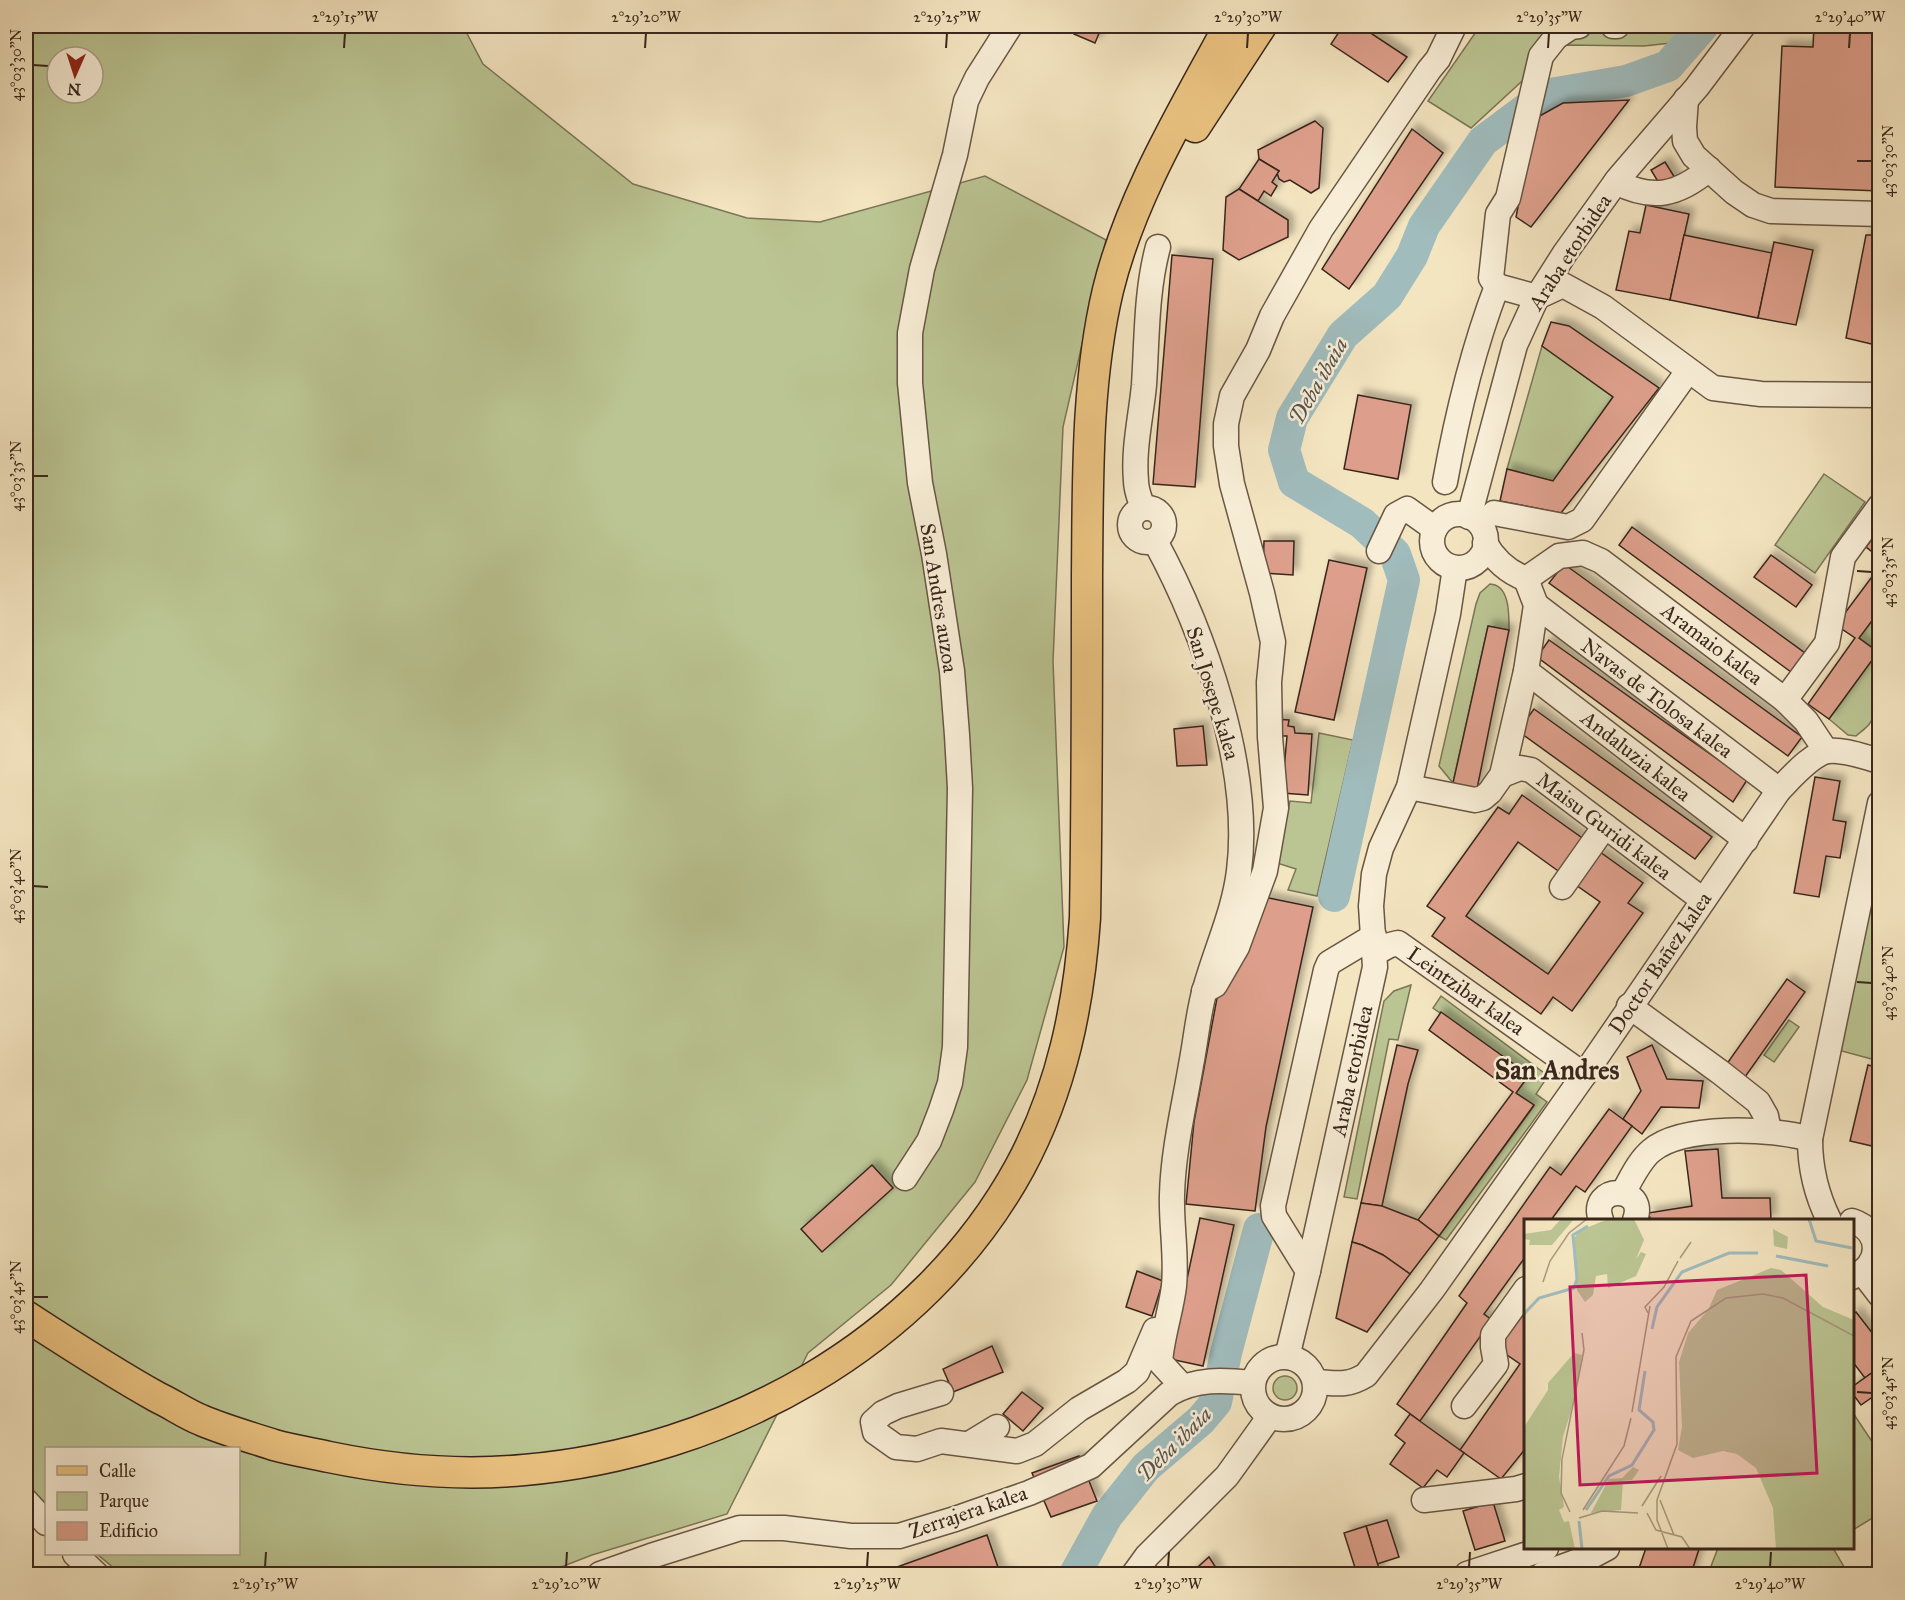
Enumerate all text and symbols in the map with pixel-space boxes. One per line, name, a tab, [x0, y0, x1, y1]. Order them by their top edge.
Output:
text: 2°29'15"W	[312, 8, 379, 26]
text: 2°29'20"W	[611, 8, 681, 26]
text: 2°29'25"W	[913, 8, 982, 26]
text: 2°29'30"W	[1214, 8, 1283, 26]
text: 2°29'35"W	[1516, 8, 1583, 26]
text: 2°29'40"W	[1815, 8, 1886, 26]
text: 43°03'30"N	[7, 28, 25, 101]
north arrow	[45, 45, 105, 105]
text: N	[67, 80, 82, 99]
text: 43°03'30"N	[1879, 124, 1897, 197]
street label: Araba etorbidea	[1522, 189, 1617, 316]
water label: Deba ibaia	[1283, 333, 1353, 429]
text: 43°03'35"N	[7, 440, 25, 511]
street label: San Andres auzoa	[914, 521, 964, 675]
text: 43°03'35"N	[1879, 536, 1897, 607]
street label: Aramaio kalea	[1655, 597, 1768, 691]
street label: San Josepe kalea	[1180, 623, 1246, 763]
street label: Navas de Tolosa kalea	[1576, 632, 1738, 764]
street label: Andaluzia kalea	[1575, 704, 1696, 807]
street label: Maisu Guridi kalea	[1531, 767, 1677, 885]
text: 43°03'40"N	[7, 848, 25, 924]
street label: Doctor Bañez kalea	[1603, 887, 1717, 1039]
street label: Leintzibar kalea	[1402, 941, 1530, 1041]
text: 43°03'40"N	[1879, 945, 1897, 1021]
street label: Araba etorbidea	[1325, 1003, 1379, 1140]
district label: San Andres	[1495, 1053, 1620, 1086]
inset map	[1524, 1219, 1854, 1549]
text: 43°03'45"N	[7, 1260, 25, 1334]
text: 43°03'45"N	[1879, 1356, 1897, 1430]
water label: Deba ibaia	[1131, 1401, 1217, 1487]
legend	[45, 1447, 240, 1555]
text: Calle	[99, 1460, 136, 1482]
street label: Zerrajera kalea	[905, 1480, 1031, 1544]
text: Parque	[99, 1490, 149, 1513]
text: Edificio	[99, 1520, 158, 1542]
text: 2°29'15"W	[232, 1575, 299, 1593]
text: 2°29'20"W	[531, 1575, 601, 1593]
text: 2°29'25"W	[833, 1575, 902, 1593]
text: 2°29'30"W	[1134, 1575, 1203, 1593]
text: 2°29'35"W	[1436, 1575, 1503, 1593]
text: 2°29'40"W	[1735, 1575, 1806, 1593]

